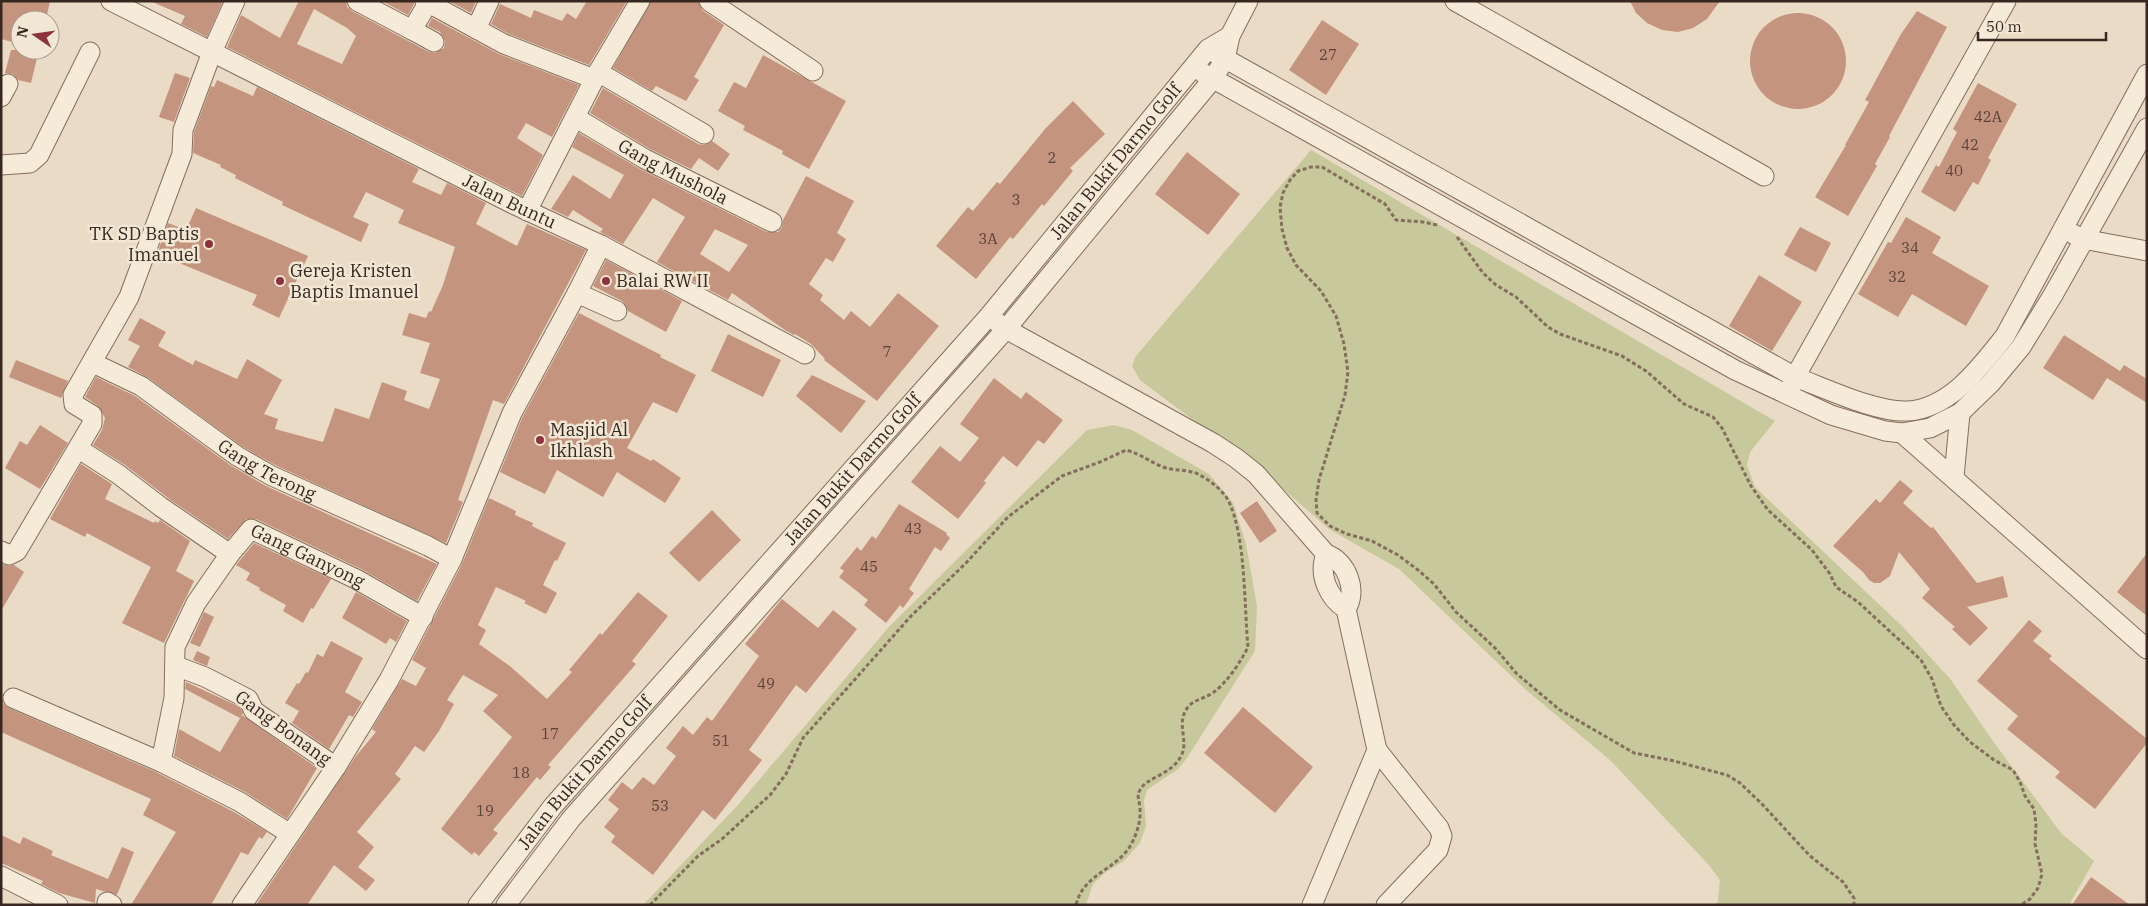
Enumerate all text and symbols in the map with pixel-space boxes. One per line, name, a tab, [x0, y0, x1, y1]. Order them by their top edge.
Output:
north arrow	[10, 10, 60, 60]
scale bar	[1978, 10, 2106, 42]
text: 50 m	[1986, 17, 2022, 36]
text: N	[12, 25, 32, 39]
house number: 27	[1319, 45, 1337, 64]
street label: Jalan Bukit Darmo Golf	[1045, 77, 1187, 244]
house number: 42A	[1974, 107, 2003, 126]
street label: Gang Mushola	[614, 134, 732, 209]
house number: 42	[1961, 135, 1979, 154]
house number: 2	[1047, 148, 1057, 167]
house number: 40	[1945, 161, 1963, 180]
street label: Jalan Buntu	[459, 169, 560, 233]
house number: 3	[1011, 190, 1021, 209]
place label: TK SD Baptis Imanuel	[89, 222, 199, 266]
house number: 3A	[978, 229, 998, 248]
marker: TK SD Baptis Imanuel	[203, 238, 215, 250]
house number: 34	[1901, 238, 1919, 257]
place label: Gereja Kristen Baptis Imanuel	[290, 259, 419, 303]
house number: 32	[1888, 267, 1906, 286]
place label: Balai RW II	[616, 269, 709, 292]
marker: Gereja Kristen Baptis Imanuel	[274, 275, 286, 287]
marker: Balai RW II	[600, 275, 612, 287]
house number: 7	[882, 342, 892, 361]
street label: Jalan Bukit Darmo Golf	[779, 387, 927, 550]
place label: Masjid Al Ikhlash	[550, 418, 628, 462]
street label: Gang Terong	[213, 434, 320, 505]
marker: Masjid Al Ikhlash	[534, 434, 546, 446]
street label: Gang Ganyong	[247, 519, 369, 593]
house number: 43	[904, 519, 922, 538]
house number: 45	[860, 557, 878, 576]
house number: 49	[757, 674, 775, 693]
street label: Gang Bonang	[231, 685, 336, 770]
street label: Jalan Bukit Darmo Golf	[512, 689, 658, 854]
house number: 17	[541, 724, 559, 743]
house number: 51	[712, 731, 730, 750]
house number: 18	[512, 763, 530, 782]
house number: 53	[651, 796, 669, 815]
house number: 19	[476, 801, 494, 820]

